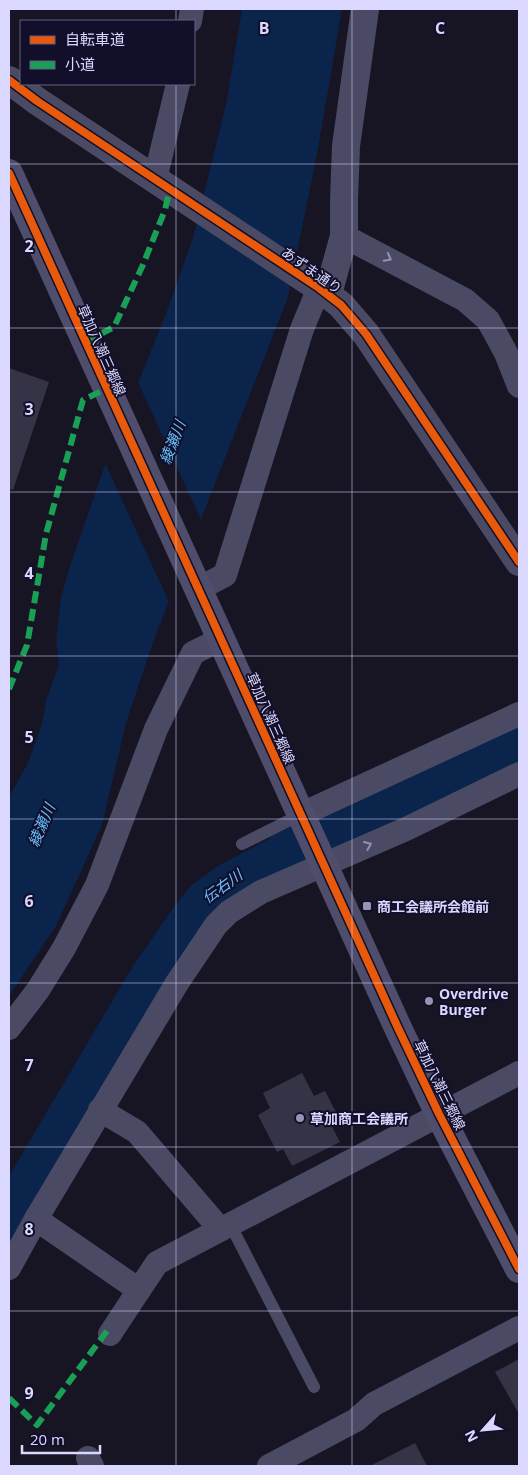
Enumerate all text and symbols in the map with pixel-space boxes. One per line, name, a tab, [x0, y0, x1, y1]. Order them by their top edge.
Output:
text: B	[259, 17, 269, 39]
text: C	[435, 17, 445, 39]
legend	[20, 20, 195, 85]
text: 自転車道	[65, 29, 125, 49]
text: 小道	[65, 54, 95, 74]
text: 2	[24, 235, 34, 257]
street label: あずま通り	[278, 242, 346, 298]
one-way arrow	[383, 252, 392, 262]
street label: 草加八潮三郷線	[73, 301, 131, 399]
text: 3	[24, 398, 34, 420]
water label: 綾瀬川	[155, 416, 190, 467]
text: 4	[24, 562, 34, 584]
street label: 草加八潮三郷線	[242, 669, 300, 767]
text: 5	[24, 726, 34, 748]
water label: 綾瀬川	[23, 799, 60, 850]
one-way arrow	[363, 840, 372, 851]
water label: 伝右川	[198, 864, 248, 907]
text: 6	[24, 890, 34, 912]
place label: 商工会議所会館前	[377, 897, 489, 916]
marker: 商工会議所会館前	[361, 900, 373, 912]
place label: Overdrive Burger	[439, 984, 508, 1019]
marker: Overdrive Burger	[423, 995, 435, 1007]
street label: 草加八潮三郷線	[410, 1037, 470, 1133]
text: 7	[24, 1054, 34, 1076]
place label: 草加商工会議所	[310, 1109, 408, 1128]
marker: 草加商工会議所	[294, 1112, 306, 1124]
text: 8	[24, 1218, 34, 1240]
text: 9	[24, 1382, 34, 1404]
north arrow	[458, 1405, 508, 1455]
scale bar	[22, 1422, 100, 1454]
text: N	[460, 1427, 482, 1446]
text: 20 m	[30, 1429, 65, 1449]

